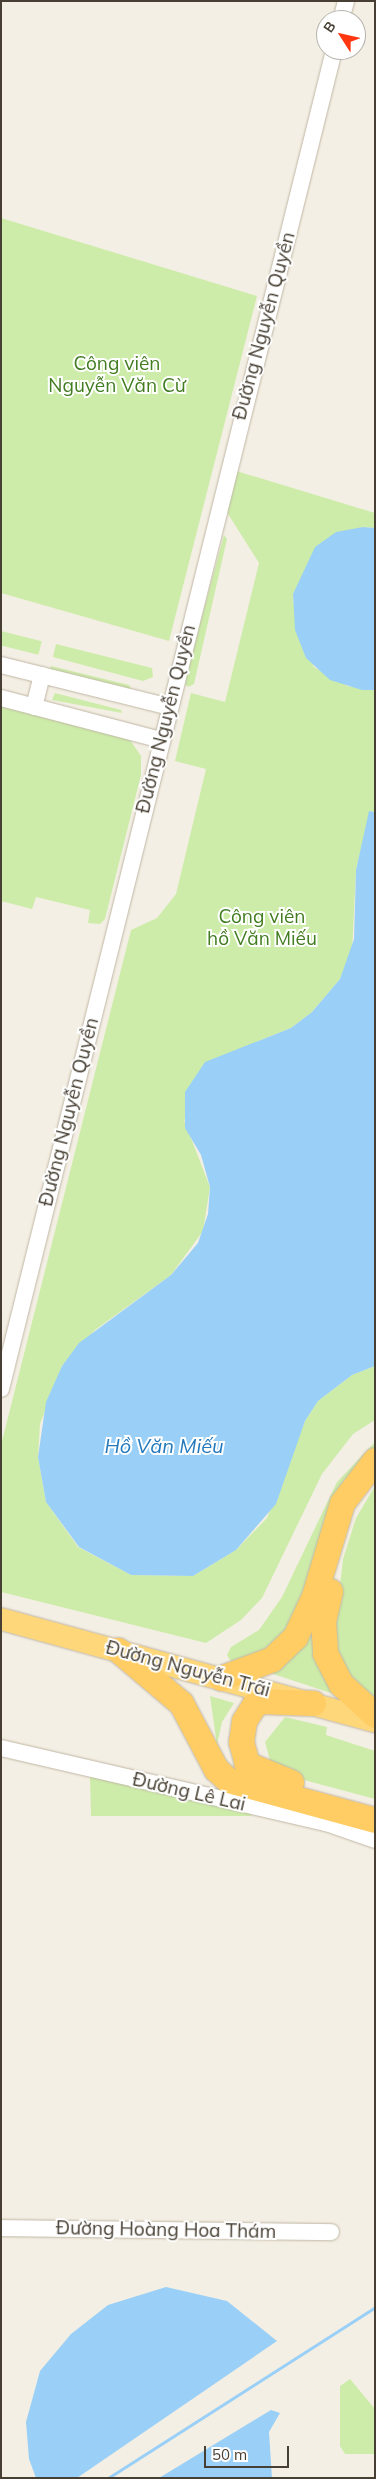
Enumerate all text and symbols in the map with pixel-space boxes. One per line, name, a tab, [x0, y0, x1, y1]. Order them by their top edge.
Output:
north arrow	[316, 10, 366, 60]
text: B	[319, 18, 340, 36]
street label: Đường Nguyễn Quyền	[228, 230, 300, 422]
park label: Công viên Nguyễn Văn Cừ	[48, 353, 186, 397]
street label: Đường Nguyễn Quyền	[132, 622, 200, 816]
park label: Công viên hồ Văn Miếu	[207, 906, 317, 950]
street label: Đường Nguyễn Quyền	[35, 1015, 103, 1209]
water label: Hồ Văn Miếu	[104, 1433, 224, 1457]
street label: Đường Nguyễn Trãi	[103, 1636, 273, 1702]
street label: Đường Lê Lai	[130, 1768, 248, 1816]
street label: Đường Hoàng Hoa Thám	[56, 2217, 276, 2243]
scale bar	[206, 2436, 291, 2468]
text: 50 m	[212, 2445, 247, 2464]

